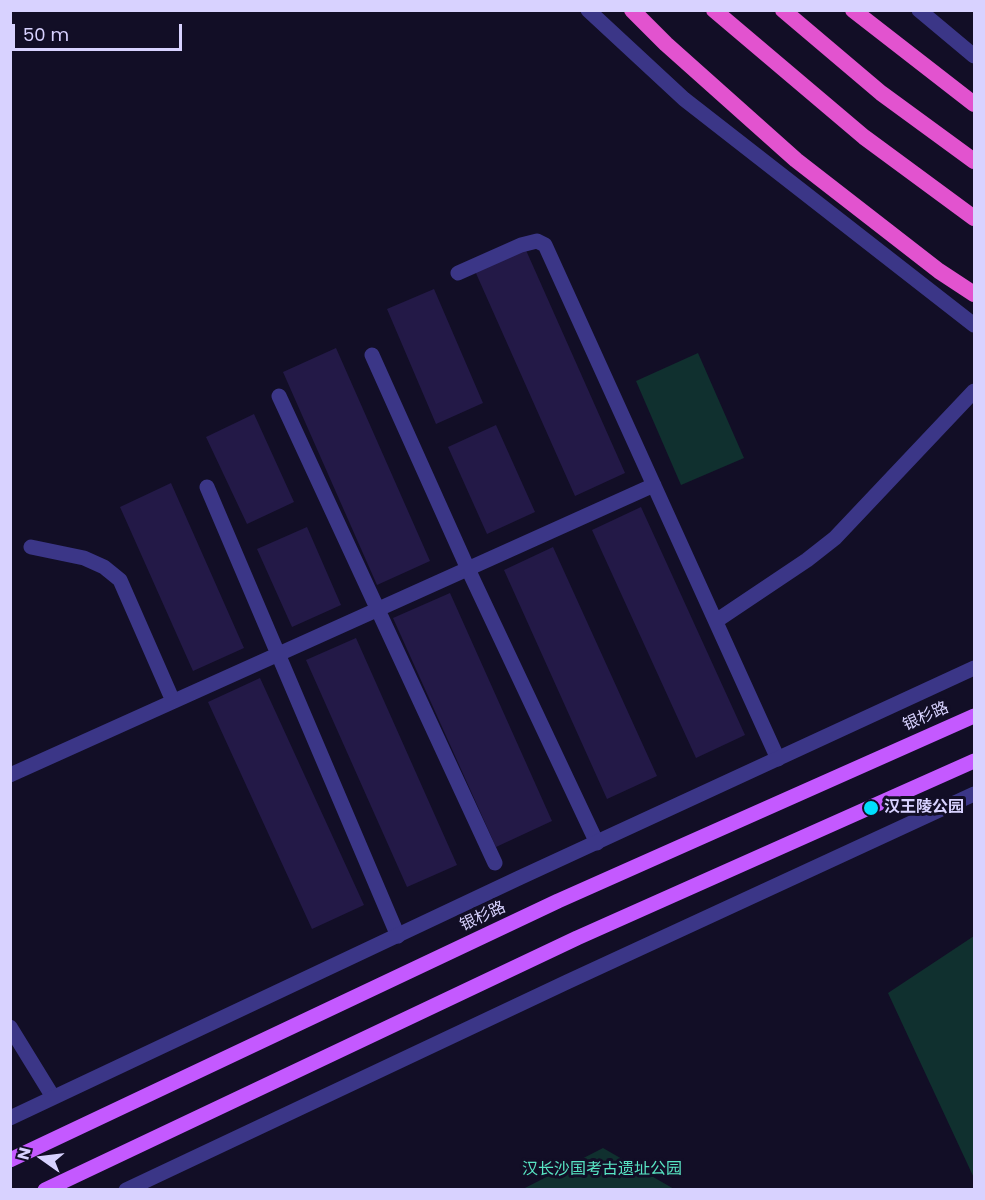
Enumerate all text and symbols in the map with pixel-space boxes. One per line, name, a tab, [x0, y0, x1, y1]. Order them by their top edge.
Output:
scale bar	[15, 12, 184, 50]
text: 50 m	[23, 22, 69, 47]
street label: 银杉路	[900, 698, 952, 736]
place label: 汉王陵公园	[884, 798, 964, 818]
marker: 汉王陵公园	[862, 799, 880, 817]
street label: 银杉路	[457, 898, 509, 936]
north arrow	[12, 1128, 72, 1188]
text: N	[11, 1145, 37, 1162]
park label: 汉长沙国考古遗址公园	[522, 1160, 682, 1180]

